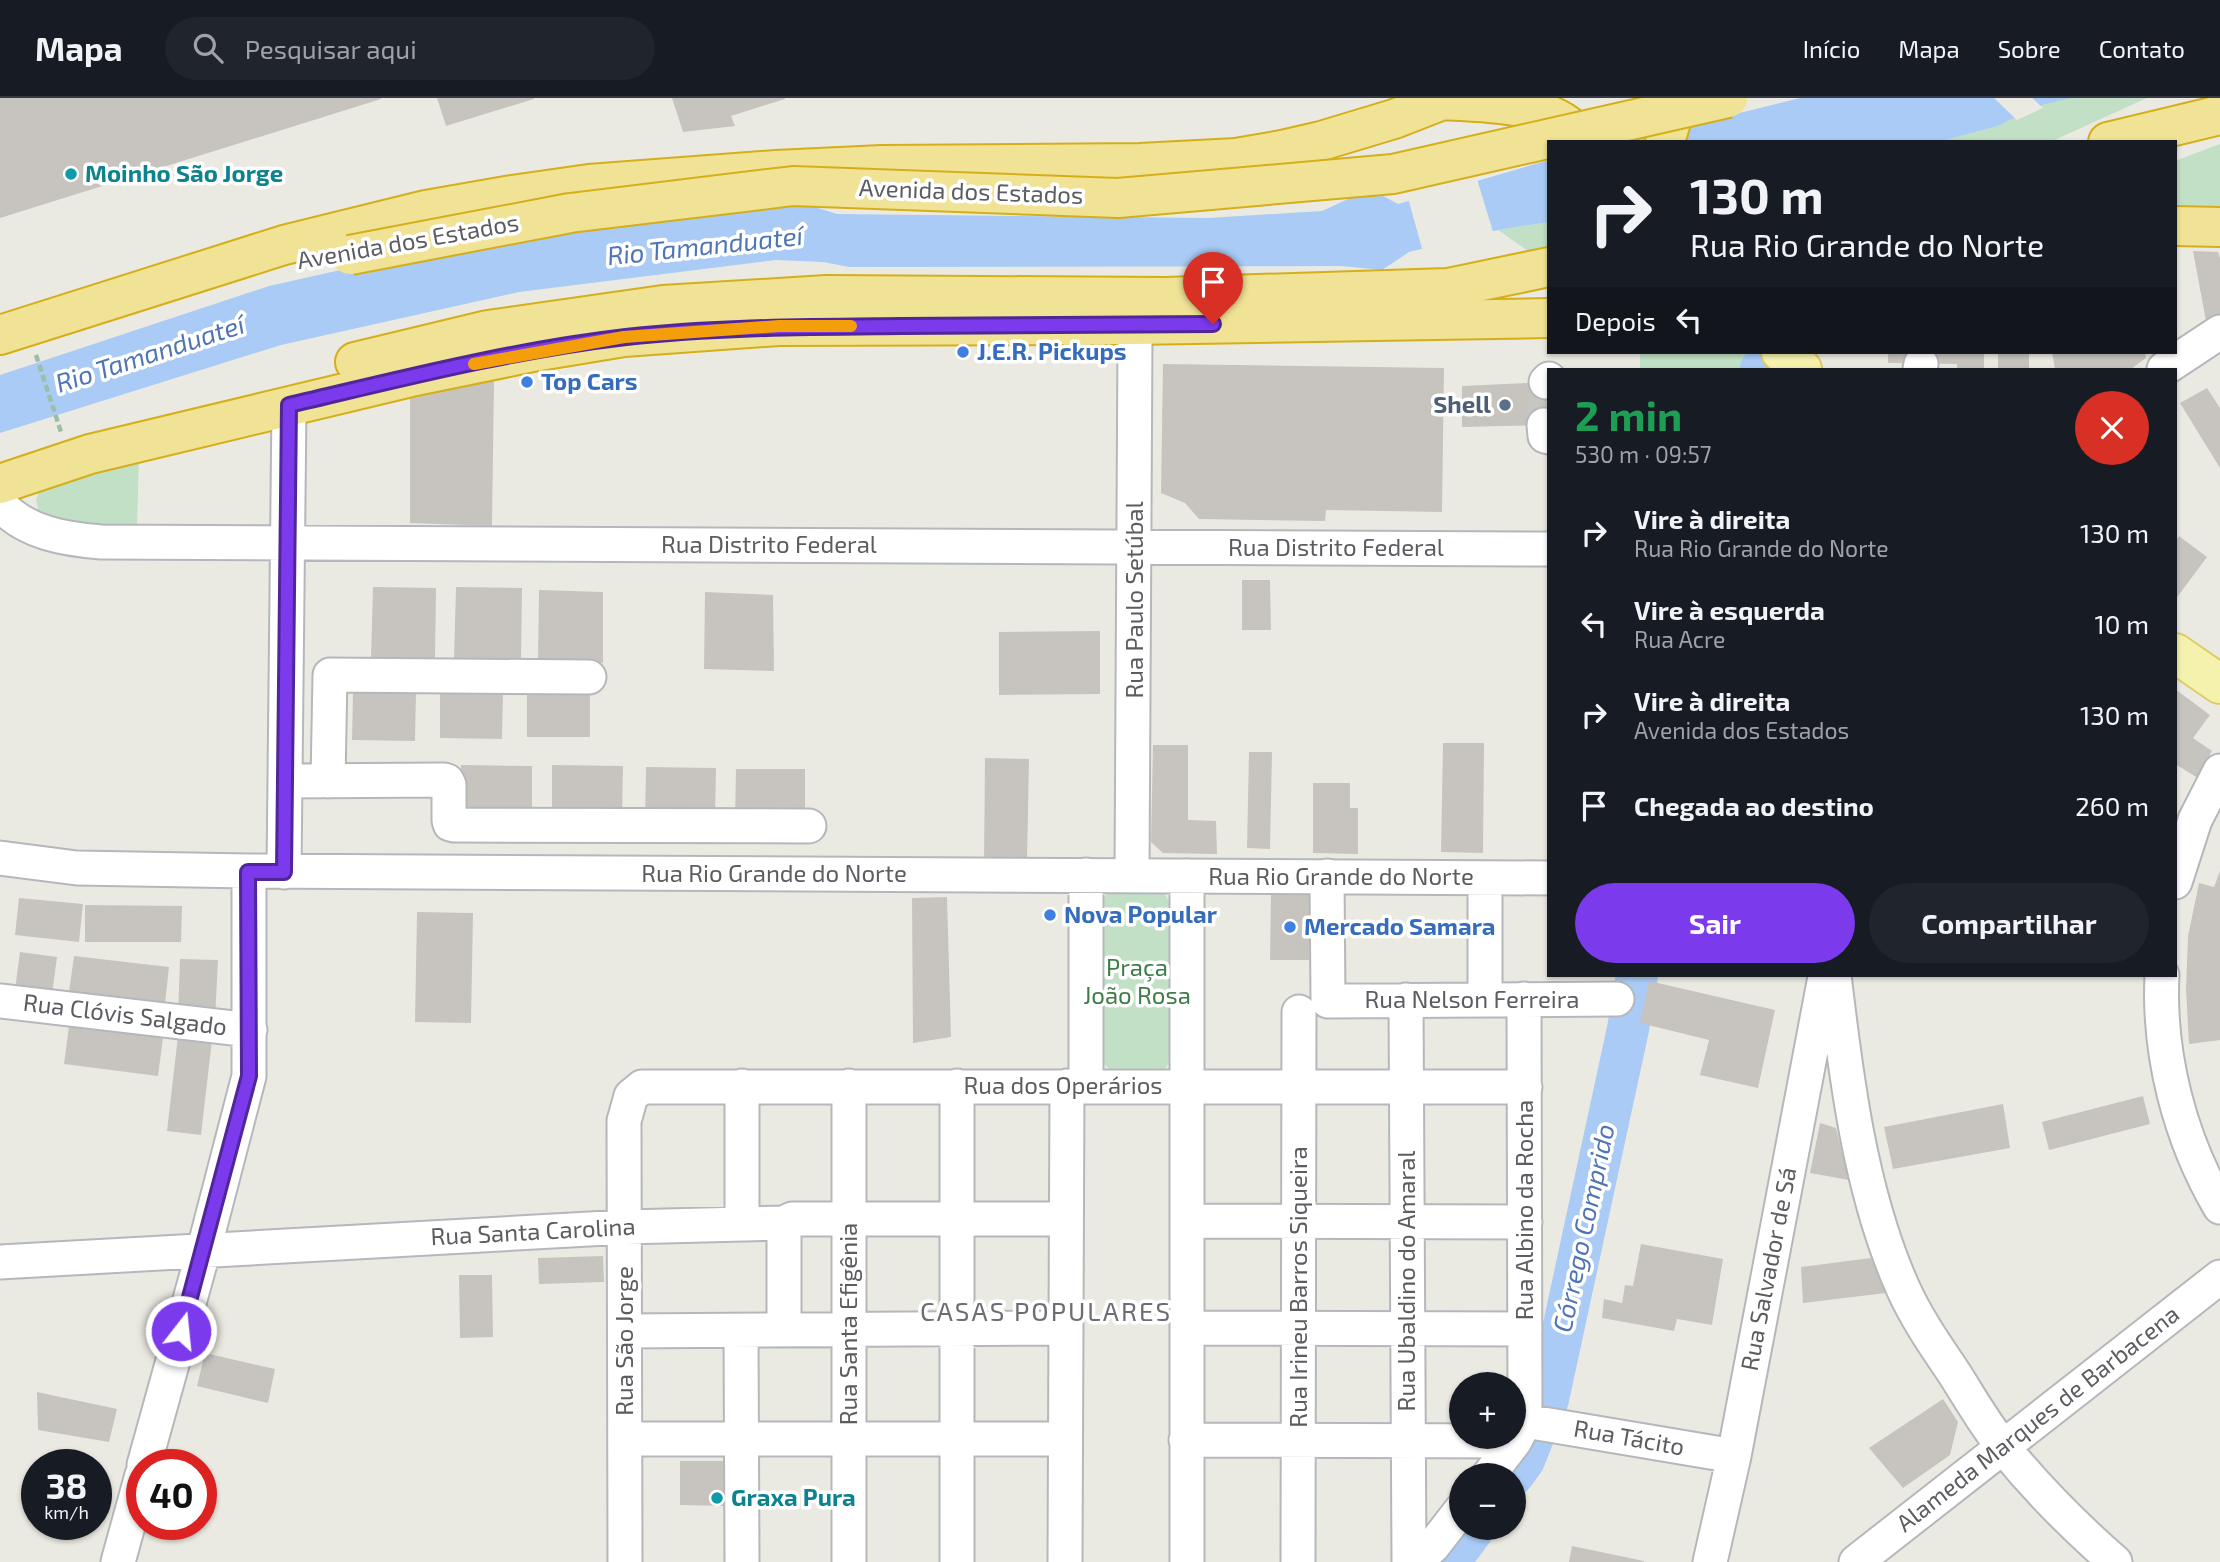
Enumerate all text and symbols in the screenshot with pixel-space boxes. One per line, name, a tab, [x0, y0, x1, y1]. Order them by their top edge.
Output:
search box	[165, 17, 655, 80]
text: Mapa	[35, 28, 123, 68]
icon: search	[189, 29, 227, 67]
text: Pesquisar aqui	[245, 33, 417, 64]
text: Início	[1803, 34, 1860, 63]
text: Mapa	[1898, 34, 1960, 63]
text: Sobre	[1998, 34, 2061, 63]
text: Contato	[2099, 34, 2185, 63]
place label: Moinho São Jorge	[85, 158, 283, 187]
text: 130 m	[1690, 165, 1824, 224]
marker: Moinho São Jorge	[63, 166, 79, 182]
icon: right	[1575, 168, 1666, 259]
street label: Avenida dos Estados	[858, 172, 1084, 209]
street label: Avenida dos Estados	[295, 207, 521, 274]
water label: Rio Tamanduateí	[605, 219, 807, 270]
text: Rua Rio Grande do Norte	[1690, 225, 2044, 263]
pin	[1183, 252, 1243, 324]
icon: arrive	[1194, 263, 1232, 301]
icon: left	[1670, 301, 1708, 339]
text: Depois	[1575, 305, 1656, 336]
water label: Rio Tamanduateí	[51, 307, 250, 398]
place label: J.E.R. Pickups	[977, 336, 1127, 365]
marker: J.E.R. Pickups	[955, 344, 971, 360]
place label: Top Cars	[541, 366, 638, 395]
marker: Top Cars	[519, 374, 535, 390]
place label: Shell	[1433, 389, 1491, 418]
text: 2 min	[1575, 389, 1682, 439]
button: close	[2075, 391, 2149, 465]
marker: Shell	[1497, 397, 1513, 413]
text: 530 m · 09:57	[1575, 440, 1712, 468]
street label: Rua Paulo Setúbal	[1119, 501, 1148, 699]
text: Vire à direita	[1634, 503, 1790, 534]
icon: right	[1575, 514, 1613, 552]
text: 130 m	[2080, 517, 2149, 548]
street label: Rua Distrito Federal	[661, 529, 877, 558]
street label: Rua Distrito Federal	[1228, 532, 1444, 561]
text: Rua Rio Grande do Norte	[1634, 534, 1889, 562]
text: Vire à esquerda	[1634, 594, 1825, 625]
icon: left	[1575, 605, 1613, 643]
text: 10 m	[2094, 608, 2149, 639]
text: Rua Acre	[1634, 625, 1725, 653]
text: Vire à direita	[1634, 685, 1790, 716]
icon: right	[1575, 696, 1613, 734]
text: 130 m	[2080, 699, 2149, 730]
text: Avenida dos Estados	[1634, 716, 1849, 744]
icon: arrive	[1575, 787, 1613, 825]
text: Chegada ao destino	[1634, 790, 1874, 821]
text: 260 m	[2075, 790, 2149, 821]
street label: Rua Rio Grande do Norte	[641, 858, 907, 887]
street label: Rua Rio Grande do Norte	[1208, 861, 1474, 890]
button: Sair	[1575, 883, 1855, 963]
button: Compartilhar	[1869, 883, 2149, 963]
place label: Nova Popular	[1064, 899, 1218, 928]
marker: Nova Popular	[1042, 907, 1058, 923]
place label: Mercado Samara	[1304, 911, 1496, 940]
marker: Mercado Samara	[1282, 919, 1298, 935]
park label: Praça João Rosa	[1083, 952, 1191, 1009]
street label: Rua Nelson Ferreira	[1364, 984, 1580, 1013]
street label: Rua Clóvis Salgado	[22, 987, 229, 1040]
street label: Rua dos Operários	[963, 1070, 1163, 1099]
street label: Rua Albino da Rocha	[1509, 1100, 1538, 1320]
water label: Córrego Comprido	[1545, 1121, 1620, 1335]
street label: Rua Irineu Barros Siqueira	[1283, 1146, 1312, 1428]
street label: Rua Ubaldino do Amaral	[1391, 1151, 1420, 1411]
street label: Rua Salvador de Sá	[1734, 1165, 1801, 1373]
street label: Rua Santa Carolina	[430, 1211, 636, 1250]
street label: Rua Santa Efigênia	[833, 1223, 862, 1425]
street label: Rua São Jorge	[609, 1266, 638, 1416]
position arrow	[144, 1294, 218, 1368]
district label: CASAS POPULARES	[920, 1295, 1172, 1326]
street label: Alameda Marques de Barbacena	[1890, 1298, 2184, 1537]
map controls	[1449, 1372, 1526, 1540]
button: +	[1449, 1372, 1526, 1449]
street label: Rua Tácito	[1572, 1413, 1687, 1461]
speed limit sign: 40	[126, 1449, 217, 1540]
button: −	[1449, 1463, 1526, 1540]
text: 38	[46, 1464, 87, 1506]
place label: Graxa Pura	[731, 1482, 856, 1511]
marker: Graxa Pura	[709, 1490, 725, 1506]
text: km/h	[44, 1501, 89, 1523]

